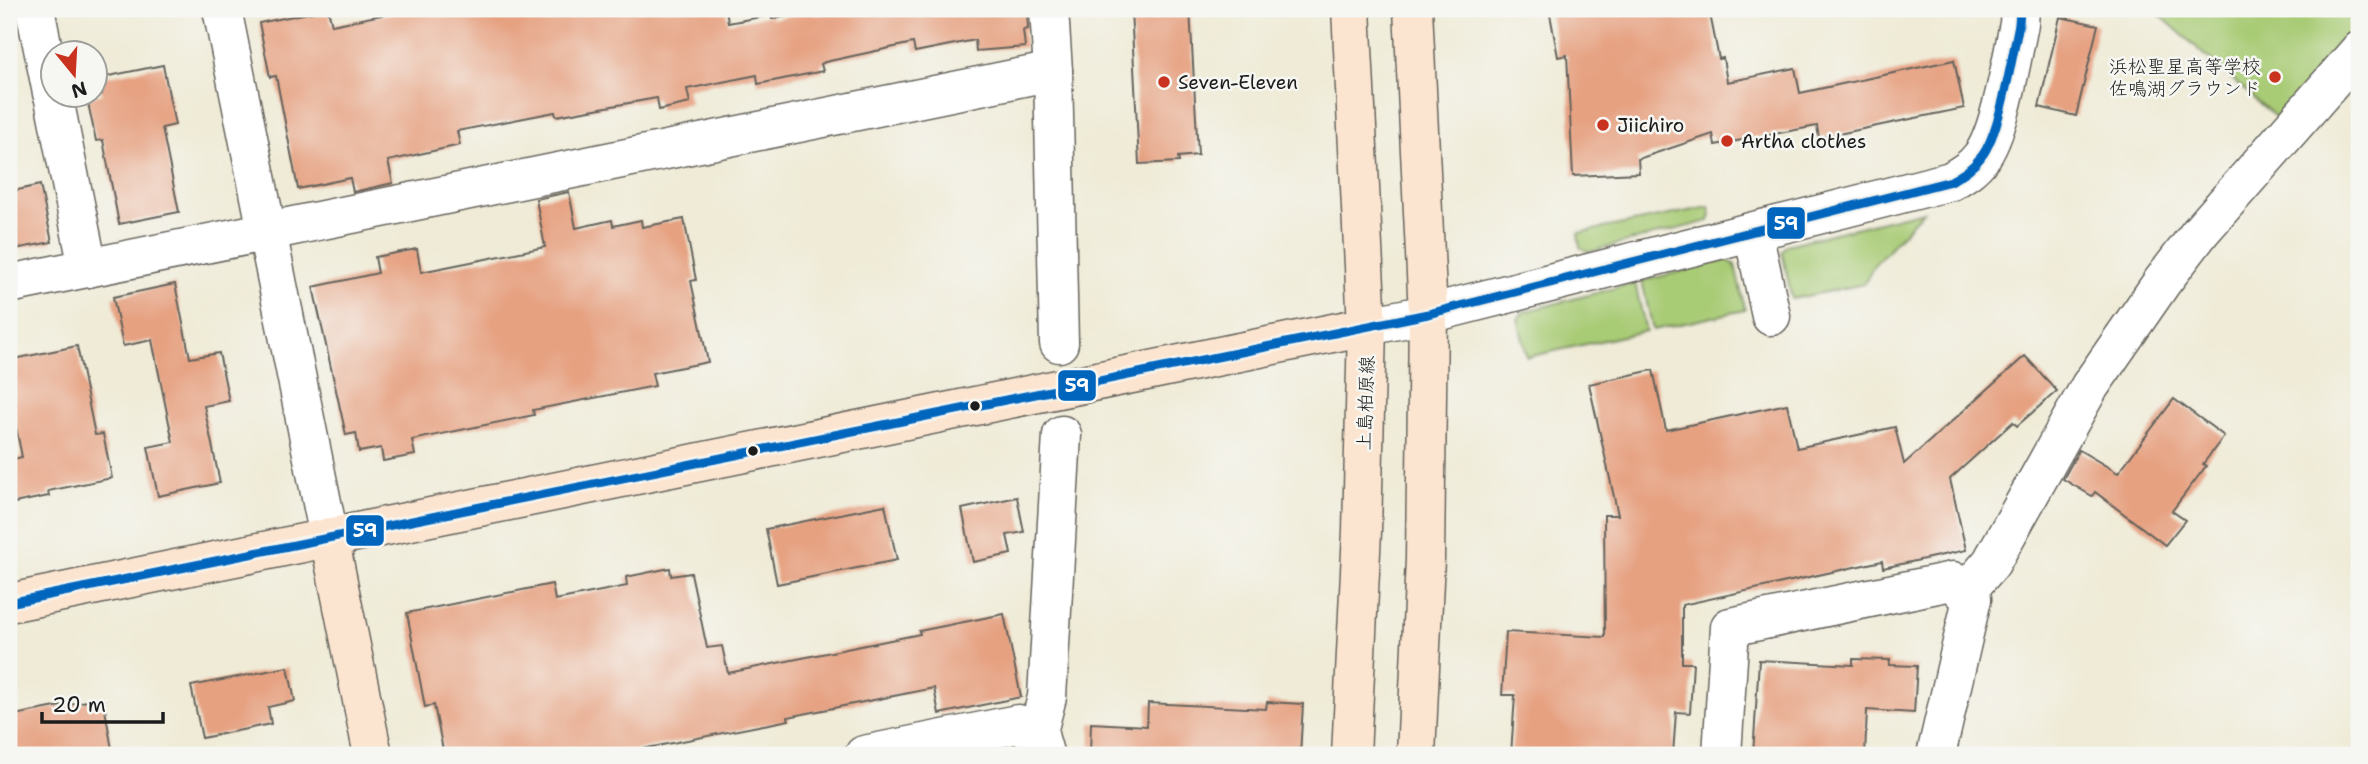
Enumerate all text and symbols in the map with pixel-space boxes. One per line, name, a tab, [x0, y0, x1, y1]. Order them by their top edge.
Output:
north arrow	[38, 38, 108, 108]
place label: 浜松聖星高等学校 佐鳴湖グラウンド	[2109, 54, 2261, 101]
marker: 浜松聖星高等学校 佐鳴湖グラウンド	[2267, 69, 2283, 85]
place label: Seven-Eleven	[1178, 70, 1298, 95]
marker: Seven-Eleven	[1156, 74, 1172, 90]
text: N	[68, 75, 90, 104]
place label: Jiichiro	[1617, 113, 1684, 138]
marker: Jiichiro	[1595, 117, 1611, 133]
place label: Artha clothes	[1741, 129, 1866, 154]
marker: Artha clothes	[1719, 133, 1735, 149]
line badge: 59	[1766, 206, 1806, 240]
text: 59	[1774, 211, 1798, 236]
street label: 上島柏原線	[1351, 355, 1380, 451]
line badge: 59	[1057, 369, 1097, 402]
text: 59	[1065, 373, 1089, 398]
unlabelled marker	[968, 399, 982, 413]
unlabelled marker	[746, 444, 760, 458]
line badge: 59	[345, 514, 385, 547]
text: 59	[353, 518, 377, 543]
scale bar	[42, 680, 163, 724]
text: 20 m	[52, 691, 106, 719]

